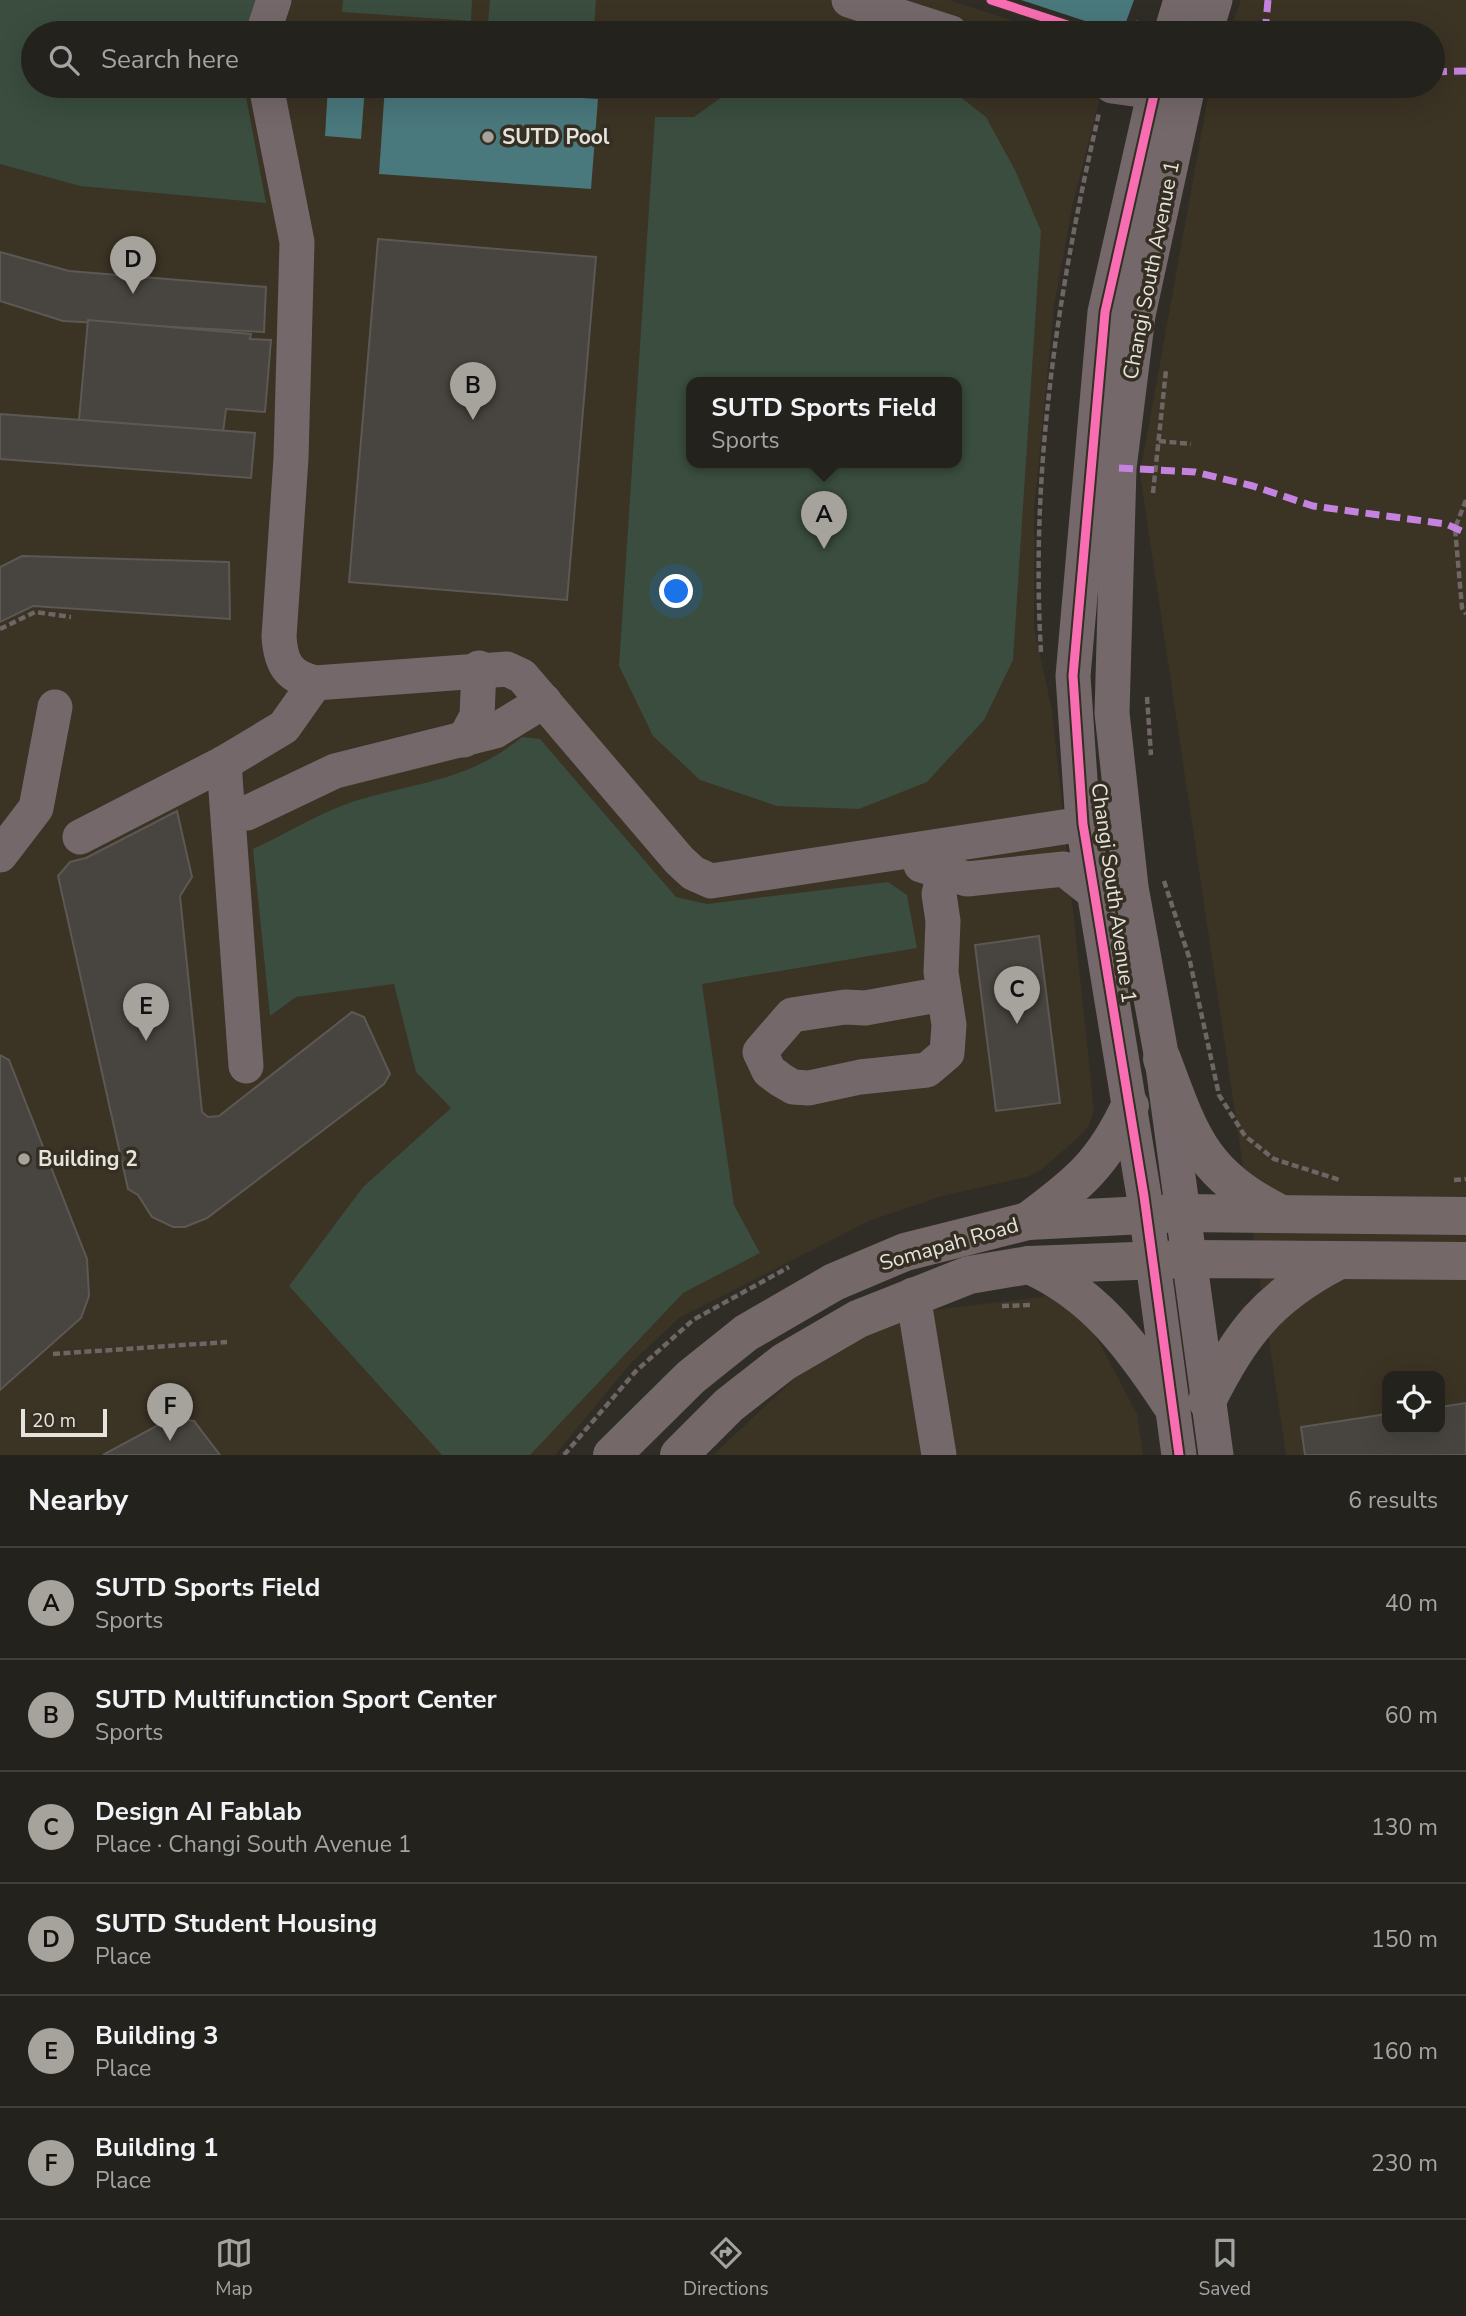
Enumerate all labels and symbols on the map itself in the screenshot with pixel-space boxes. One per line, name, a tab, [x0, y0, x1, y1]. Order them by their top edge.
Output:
place label: SUTD Pool	[502, 123, 610, 151]
marker: SUTD Pool	[480, 129, 496, 145]
street label: Changi South Avenue 1	[1116, 158, 1186, 382]
pin: D	[110, 236, 156, 294]
pin: B	[450, 362, 496, 420]
pin: A	[801, 491, 847, 549]
your location	[659, 574, 693, 608]
street label: Changi South Avenue 1	[1085, 781, 1143, 1005]
pin: C	[994, 966, 1040, 1024]
pin: E	[123, 983, 169, 1041]
place label: Building 2	[38, 1145, 138, 1173]
marker: Building 2	[16, 1151, 32, 1167]
street label: Somapah Road	[876, 1211, 1022, 1277]
pin: F	[147, 1383, 193, 1441]
scale bar	[21, 1406, 107, 1438]

